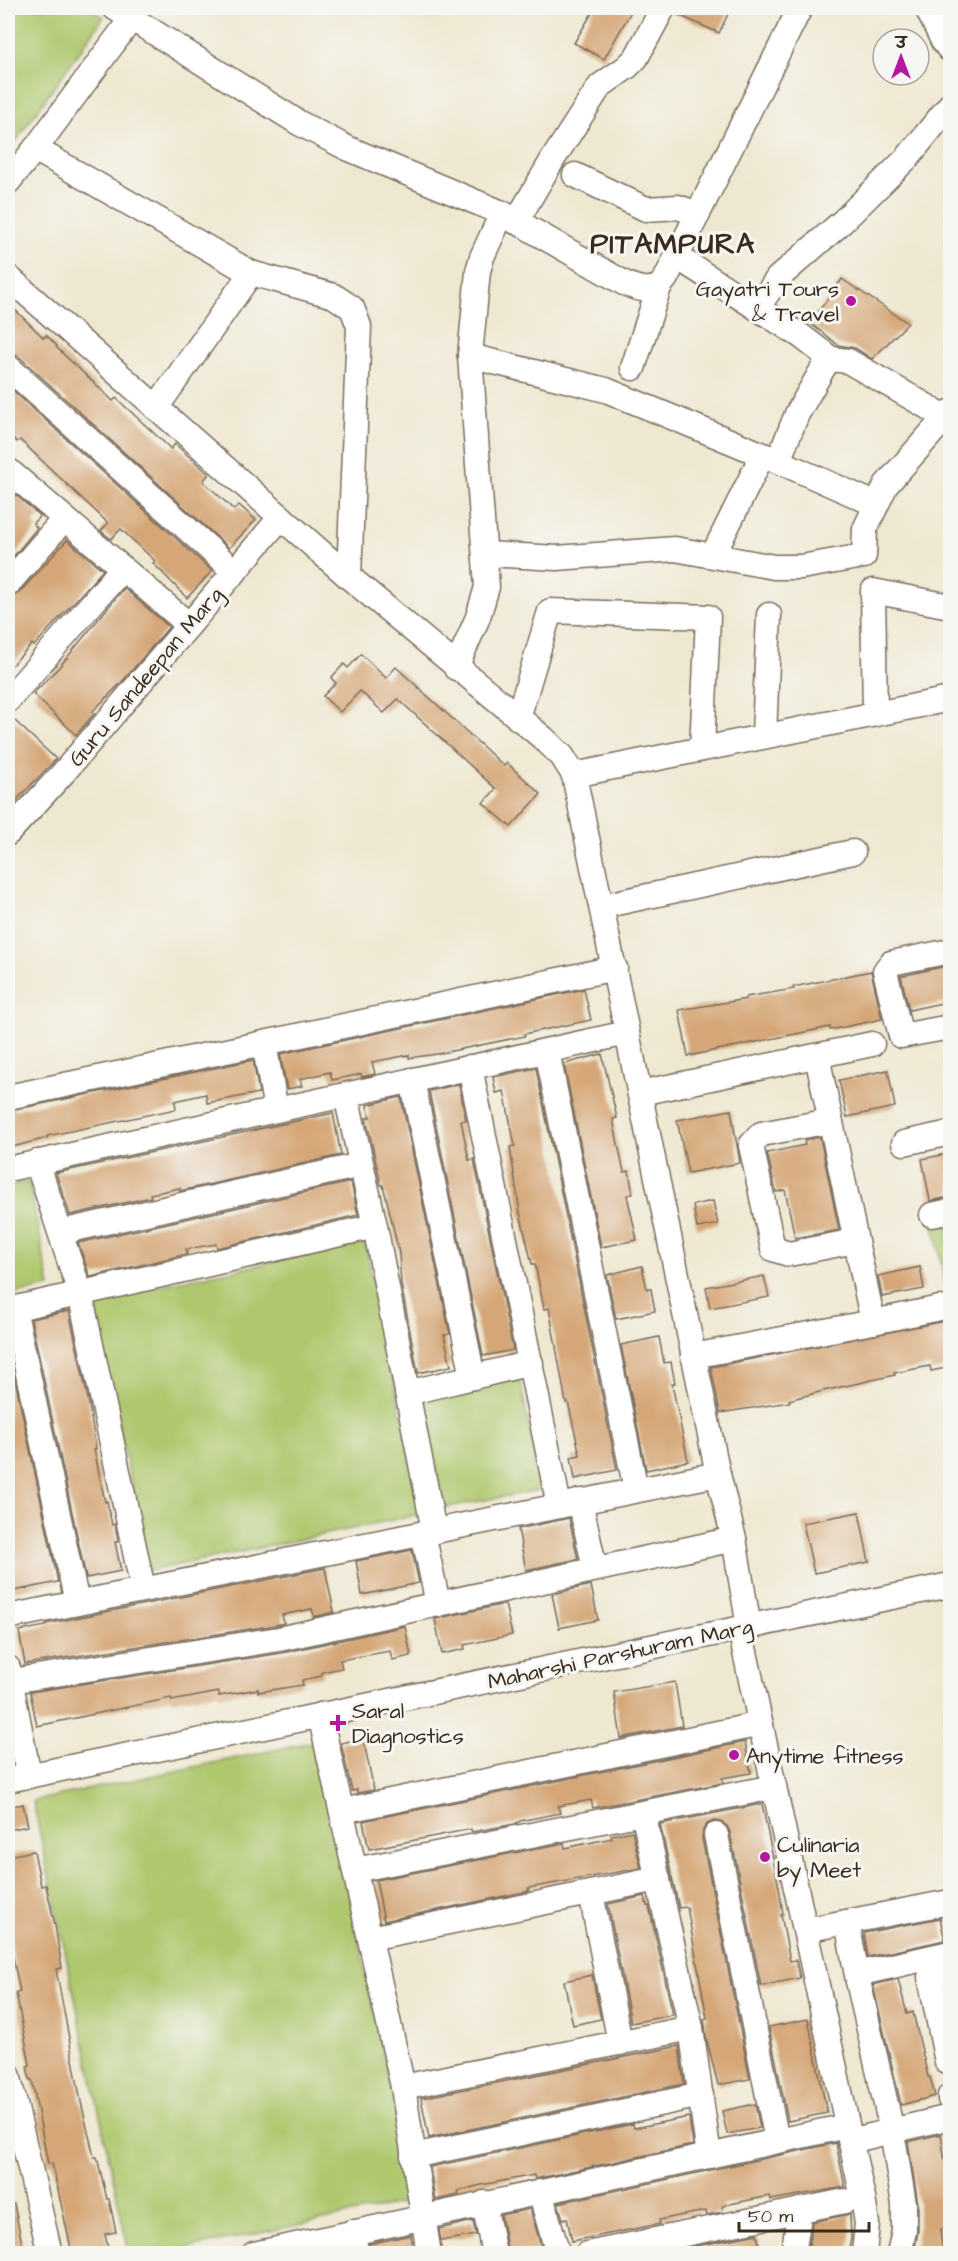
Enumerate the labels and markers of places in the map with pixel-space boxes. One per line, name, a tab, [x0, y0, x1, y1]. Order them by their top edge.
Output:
place label: Gayatri Tours & Travel	[696, 274, 839, 330]
marker: Gayatri Tours & Travel	[844, 294, 858, 308]
place label: Saral Diagnostics	[352, 1696, 464, 1753]
marker: Saral Diagnostics	[329, 1714, 347, 1732]
place label: Anytime fitness	[746, 1741, 904, 1773]
marker: Anytime fitness	[727, 1748, 741, 1762]
place label: Culinaria by Meet	[777, 1830, 861, 1887]
marker: Culinaria by Meet	[758, 1850, 772, 1864]

